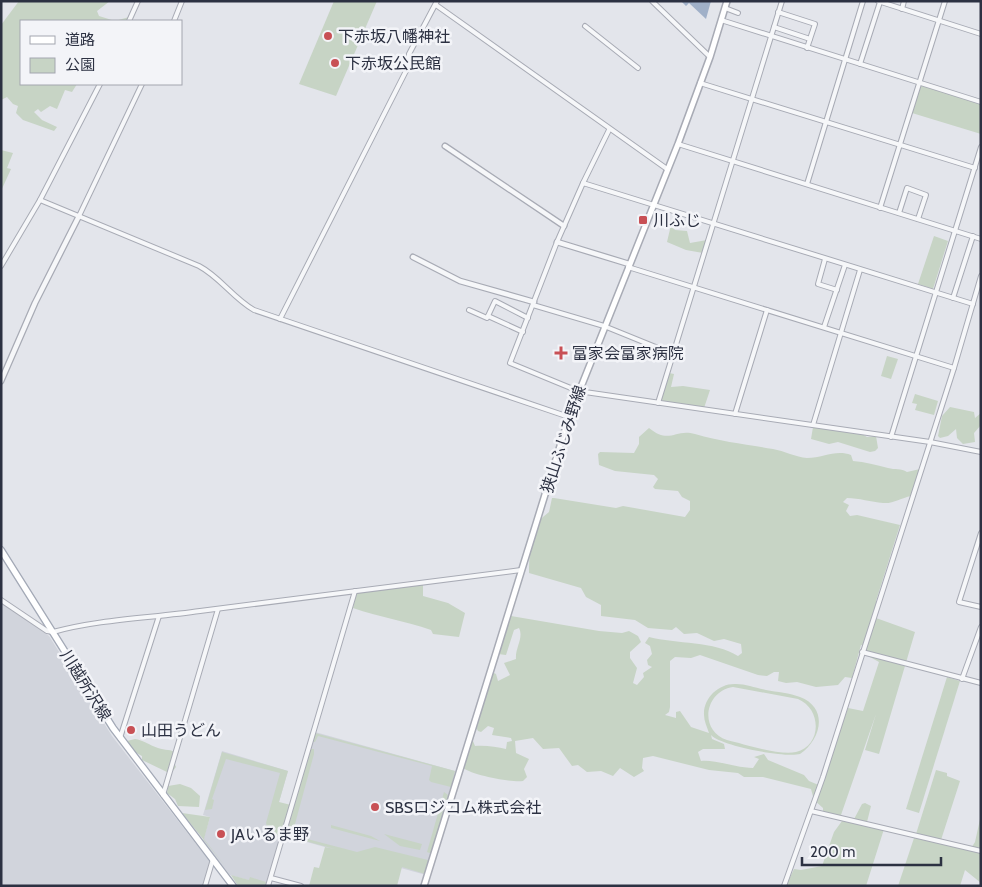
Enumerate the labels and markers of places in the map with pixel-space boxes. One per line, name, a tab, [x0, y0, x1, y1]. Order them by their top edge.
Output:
place label: 下赤坂八幡神社	[338, 27, 450, 46]
marker: 下赤坂八幡神社	[322, 30, 334, 42]
place label: 下赤坂公民館	[345, 54, 441, 73]
marker: 下赤坂公民館	[329, 57, 341, 69]
place label: 川ふじ	[653, 211, 701, 230]
marker: 川ふじ	[637, 214, 649, 226]
place label: 富家会富家病院	[572, 344, 684, 363]
marker: 富家会富家病院	[554, 346, 568, 360]
place label: 山田うどん	[141, 721, 221, 740]
marker: 山田うどん	[125, 724, 137, 736]
place label: SBSロジコム株式会社	[385, 798, 541, 817]
marker: SBSロジコム株式会社	[369, 801, 381, 813]
place label: JAいるま野	[230, 825, 309, 844]
marker: JAいるま野	[215, 828, 227, 840]

